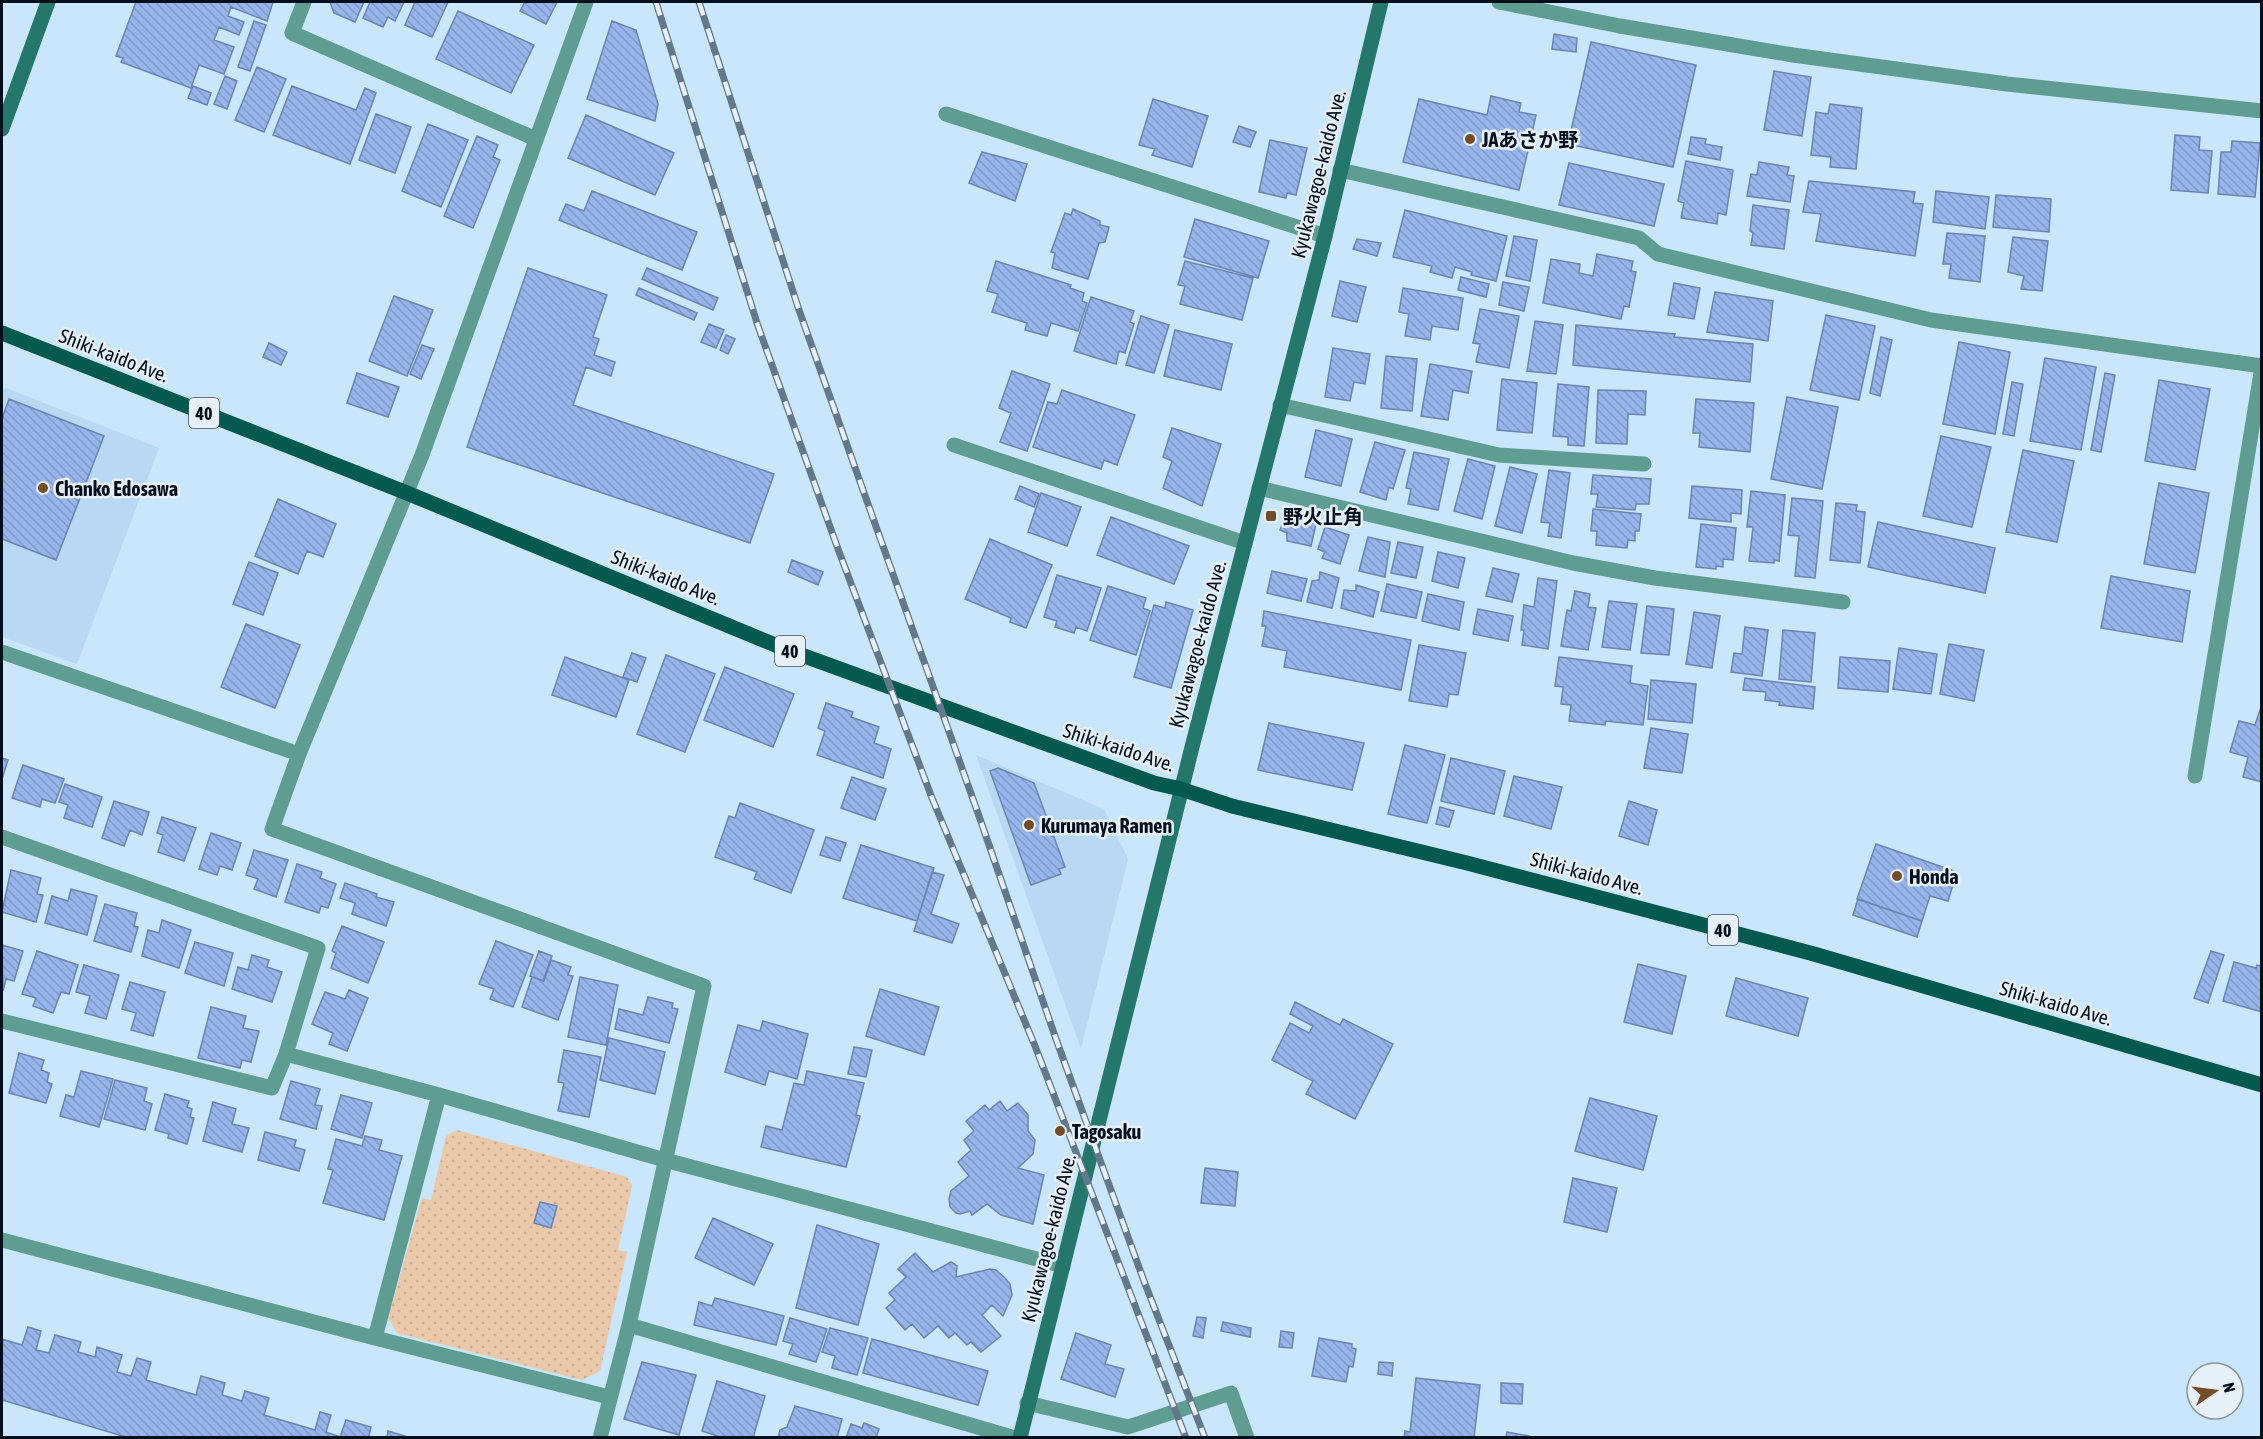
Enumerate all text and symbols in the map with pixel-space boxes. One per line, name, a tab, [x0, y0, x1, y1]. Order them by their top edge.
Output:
street label: Kyukawagoe-kaido Ave.	[1286, 87, 1350, 261]
place label: JAあさか野	[1481, 128, 1578, 151]
marker: JAあさか野	[1463, 132, 1477, 146]
street label: Shiki-kaido Ave.	[56, 324, 172, 386]
road number: 40	[189, 398, 219, 428]
place label: Chanko Edosawa	[55, 477, 178, 500]
marker: Chanko Edosawa	[36, 481, 50, 495]
place label: 野火止角	[1283, 505, 1363, 528]
marker: 野火止角	[1264, 509, 1278, 523]
street label: Shiki-kaido Ave.	[608, 545, 724, 609]
street label: Kyukawagoe-kaido Ave.	[1164, 558, 1230, 730]
road number: 40	[775, 636, 805, 666]
street label: Shiki-kaido Ave.	[1061, 718, 1177, 776]
place label: Kurumaya Ramen	[1041, 814, 1172, 837]
marker: Kurumaya Ramen	[1022, 818, 1036, 832]
street label: Shiki-kaido Ave.	[1528, 847, 1646, 899]
place label: Honda	[1909, 865, 1959, 888]
marker: Honda	[1890, 869, 1904, 883]
road number: 40	[1708, 915, 1738, 945]
street label: Shiki-kaido Ave.	[1997, 976, 2115, 1030]
place label: Tagosaku	[1072, 1120, 1141, 1143]
marker: Tagosaku	[1053, 1124, 1067, 1138]
street label: Kyukawagoe-kaido Ave.	[1016, 1151, 1080, 1325]
north arrow	[2185, 1361, 2245, 1421]
text: N	[2220, 1381, 2239, 1394]

